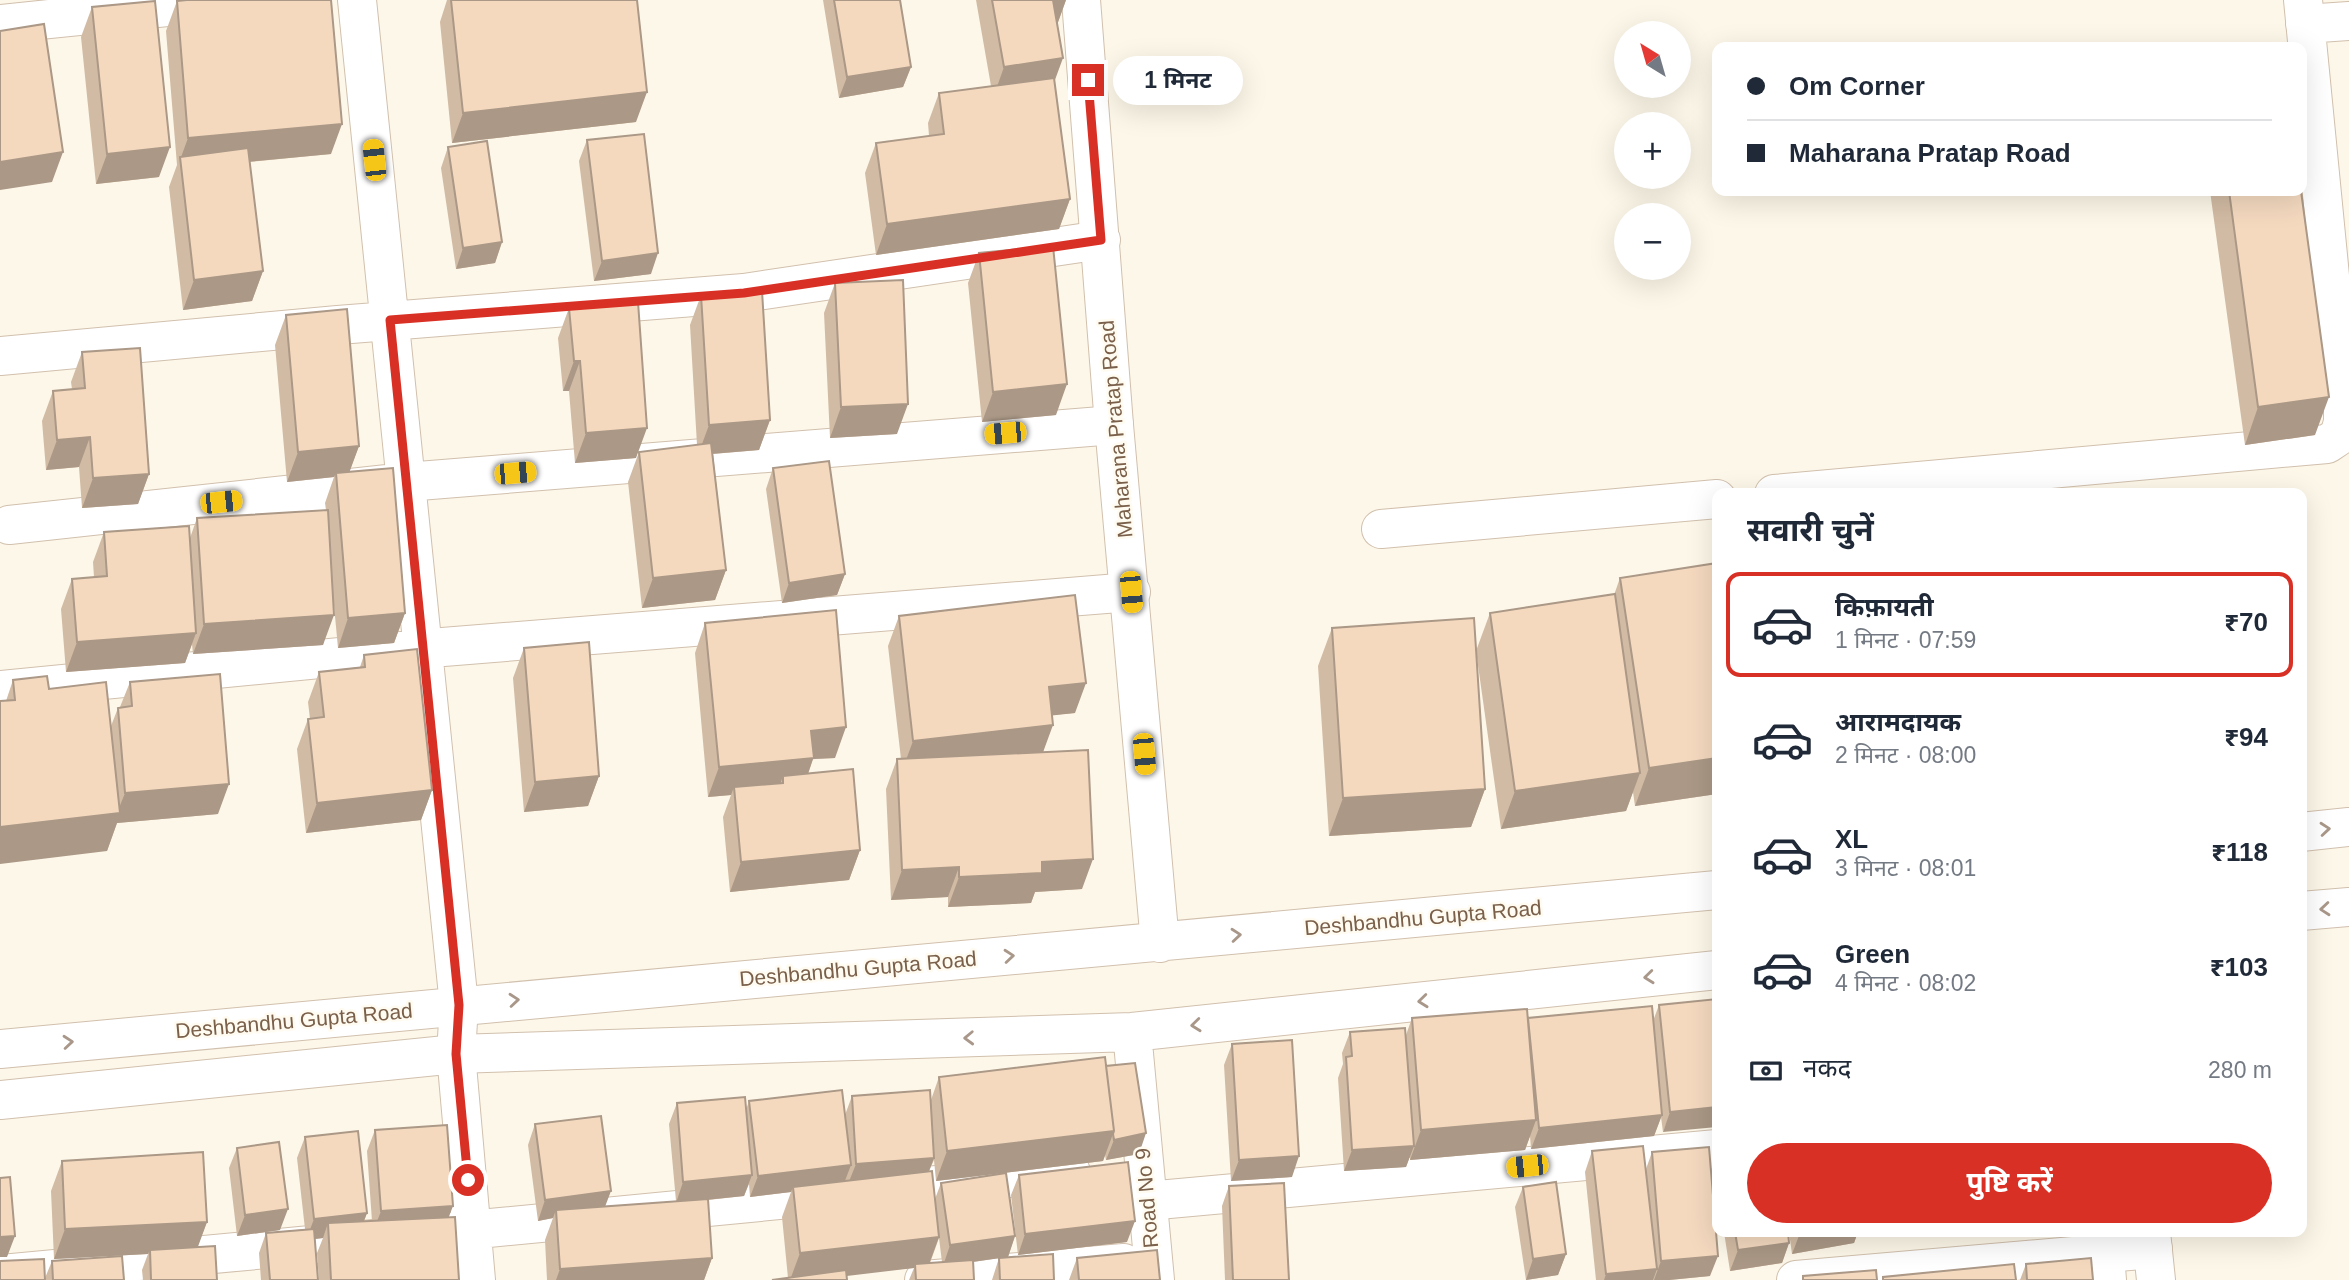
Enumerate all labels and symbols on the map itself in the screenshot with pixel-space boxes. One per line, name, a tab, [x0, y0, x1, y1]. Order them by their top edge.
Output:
north arrow	[1614, 21, 1690, 98]
callout: 1 मिनट	[1112, 56, 1242, 104]
route end	[1072, 64, 1104, 96]
car	[362, 138, 387, 182]
street label: Maharana Pratap Road	[1095, 319, 1136, 539]
car	[984, 421, 1027, 445]
car	[494, 461, 537, 485]
car	[200, 489, 243, 515]
car	[1119, 570, 1144, 614]
car	[1132, 732, 1157, 776]
one-way arrow	[2319, 822, 2331, 837]
street label: Deshbandhu Gupta Road	[1303, 896, 1543, 939]
one-way arrow	[2319, 901, 2330, 916]
one-way arrow	[1230, 928, 1241, 943]
street label: Deshbandhu Gupta Road	[738, 947, 978, 990]
one-way arrow	[1004, 949, 1015, 964]
one-way arrow	[1643, 969, 1654, 984]
one-way arrow	[509, 993, 520, 1008]
one-way arrow	[1417, 993, 1428, 1008]
street label: Deshbandhu Gupta Road	[174, 999, 414, 1042]
one-way arrow	[1191, 1018, 1202, 1033]
one-way arrow	[964, 1030, 975, 1045]
one-way arrow	[63, 1035, 74, 1050]
street label: Road No 9	[1131, 1147, 1162, 1249]
car	[1506, 1153, 1549, 1179]
route start	[452, 1164, 484, 1196]

